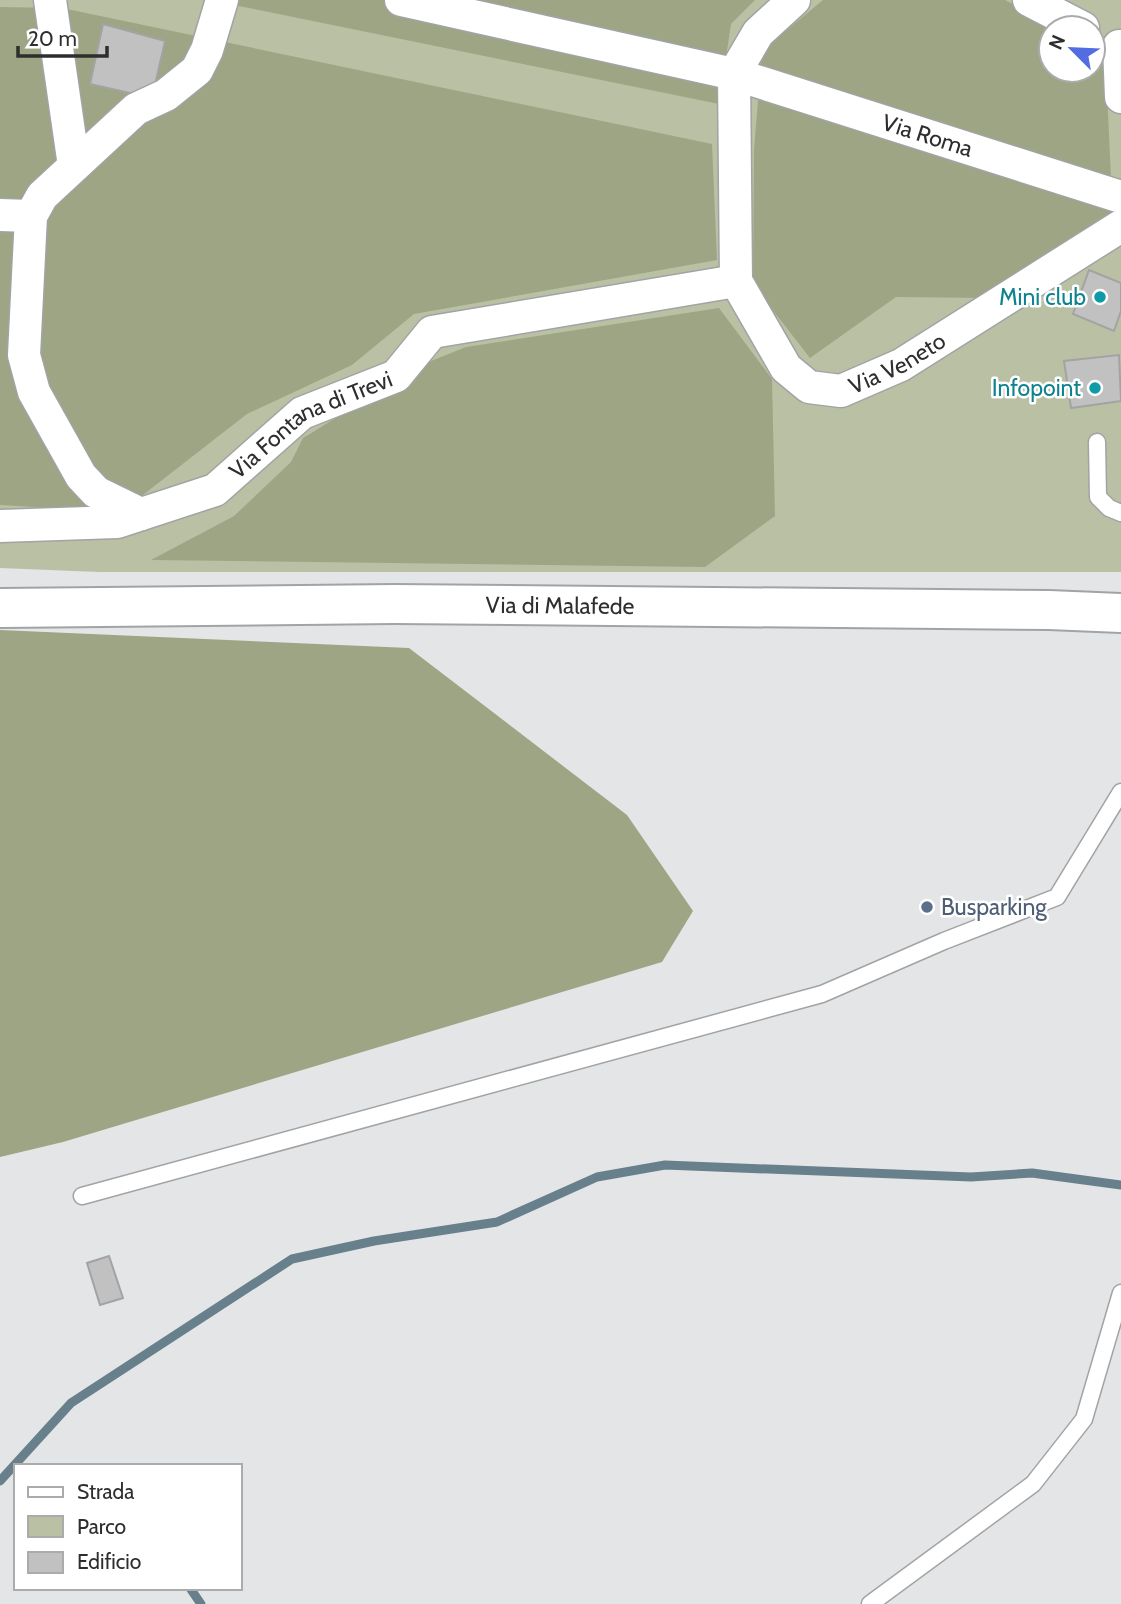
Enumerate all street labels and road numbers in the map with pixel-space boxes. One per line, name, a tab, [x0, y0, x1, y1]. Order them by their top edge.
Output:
street label: Via Roma	[879, 108, 976, 163]
street label: Via Veneto	[844, 326, 951, 400]
street label: Via Fontana di Trevi	[223, 365, 396, 485]
street label: Via di Malafede	[485, 591, 635, 620]

